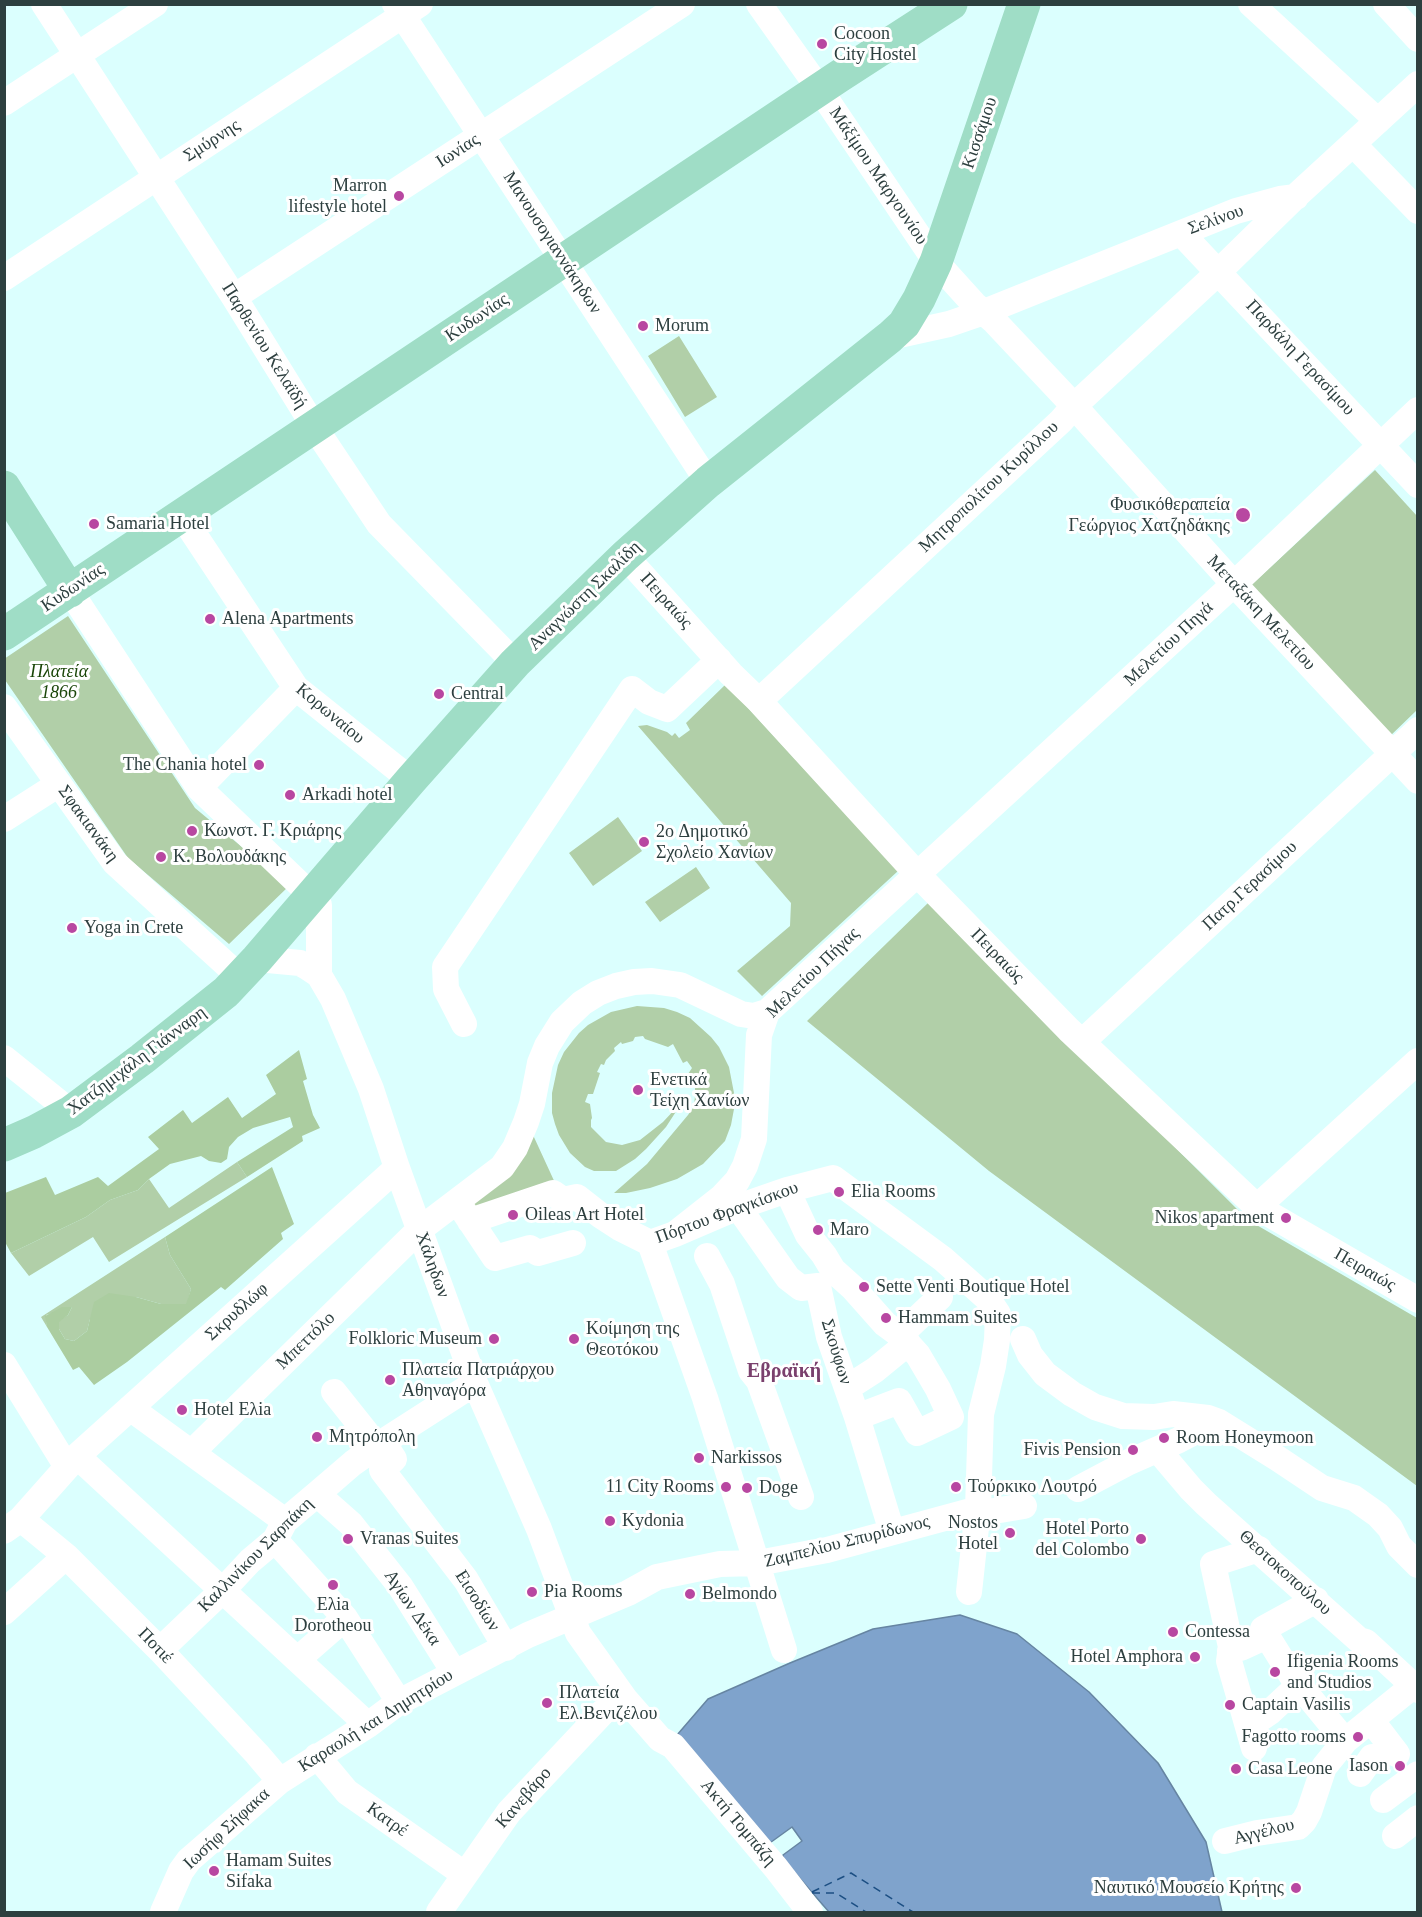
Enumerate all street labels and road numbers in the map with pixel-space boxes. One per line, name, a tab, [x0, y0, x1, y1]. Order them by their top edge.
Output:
street label: Κισσάμου	[958, 94, 1002, 172]
street label: Μάξίμου Mαργουνίου	[824, 103, 932, 249]
street label: Σμύρνης	[180, 115, 244, 167]
street label: Ιωνίας	[432, 129, 484, 173]
street label: Μανουσογιαννάκηδων	[498, 168, 606, 318]
street label: Σελίνου	[1185, 200, 1247, 240]
street label: Παρθενίου Κελαϊδή	[217, 279, 311, 413]
street label: Κυδωνίας	[441, 289, 513, 347]
street label: Παρδάλη Γερασίμου	[1241, 296, 1359, 420]
street label: Μητροπολίτου Κυρίλλου	[915, 417, 1063, 557]
street label: Αναγνώστη Σκαλίδη	[524, 537, 646, 655]
street label: Μεταξάκη Μελετίου	[1202, 551, 1320, 675]
street label: Κυδωνίας	[37, 559, 109, 617]
street label: Πειραιώς	[635, 569, 697, 633]
street label: Μελετίου Πηγά	[1120, 597, 1218, 691]
street label: Κορωναίου	[291, 679, 369, 749]
street label: Σφακιανάκη	[53, 781, 123, 867]
street label: Πατρ.Γερασίμου	[1198, 837, 1302, 935]
street label: Μελετίου Πήγας	[762, 923, 864, 1023]
street label: Πειραιώς	[966, 924, 1028, 988]
street label: Χατζημιχάλη Γιάνναρη	[63, 1002, 211, 1120]
street label: Πόρτου Φραγκίσκου	[653, 1177, 801, 1249]
street label: Χάληδων	[410, 1229, 454, 1301]
street label: Πειραιώς	[1330, 1244, 1400, 1296]
street label: Σκρυδλώφ	[201, 1278, 273, 1346]
street label: Μπεττόλο	[272, 1308, 340, 1374]
street label: Σκούφων	[816, 1317, 856, 1387]
street label: Καλλινίκου Σαρπάκη	[194, 1493, 318, 1617]
street label: Ζαμπελίου Σπυρίδωνος	[762, 1511, 932, 1573]
street label: Θεοτοκοπούλου	[1234, 1526, 1336, 1620]
street label: Αγίων Δέκα	[379, 1566, 445, 1650]
street label: Εισοδίων	[450, 1567, 504, 1635]
street label: Ποτιέ	[133, 1624, 177, 1668]
street label: Καραολή και Δημητρίου	[295, 1665, 457, 1777]
street label: Κανεβάρο	[492, 1763, 556, 1833]
street label: Ακτή Τομπάζη	[696, 1775, 780, 1871]
street label: Ιωσήφ Σήφακα	[179, 1784, 275, 1874]
street label: Κατρέ	[362, 1798, 412, 1842]
street label: Αγγέλου	[1231, 1814, 1297, 1850]

